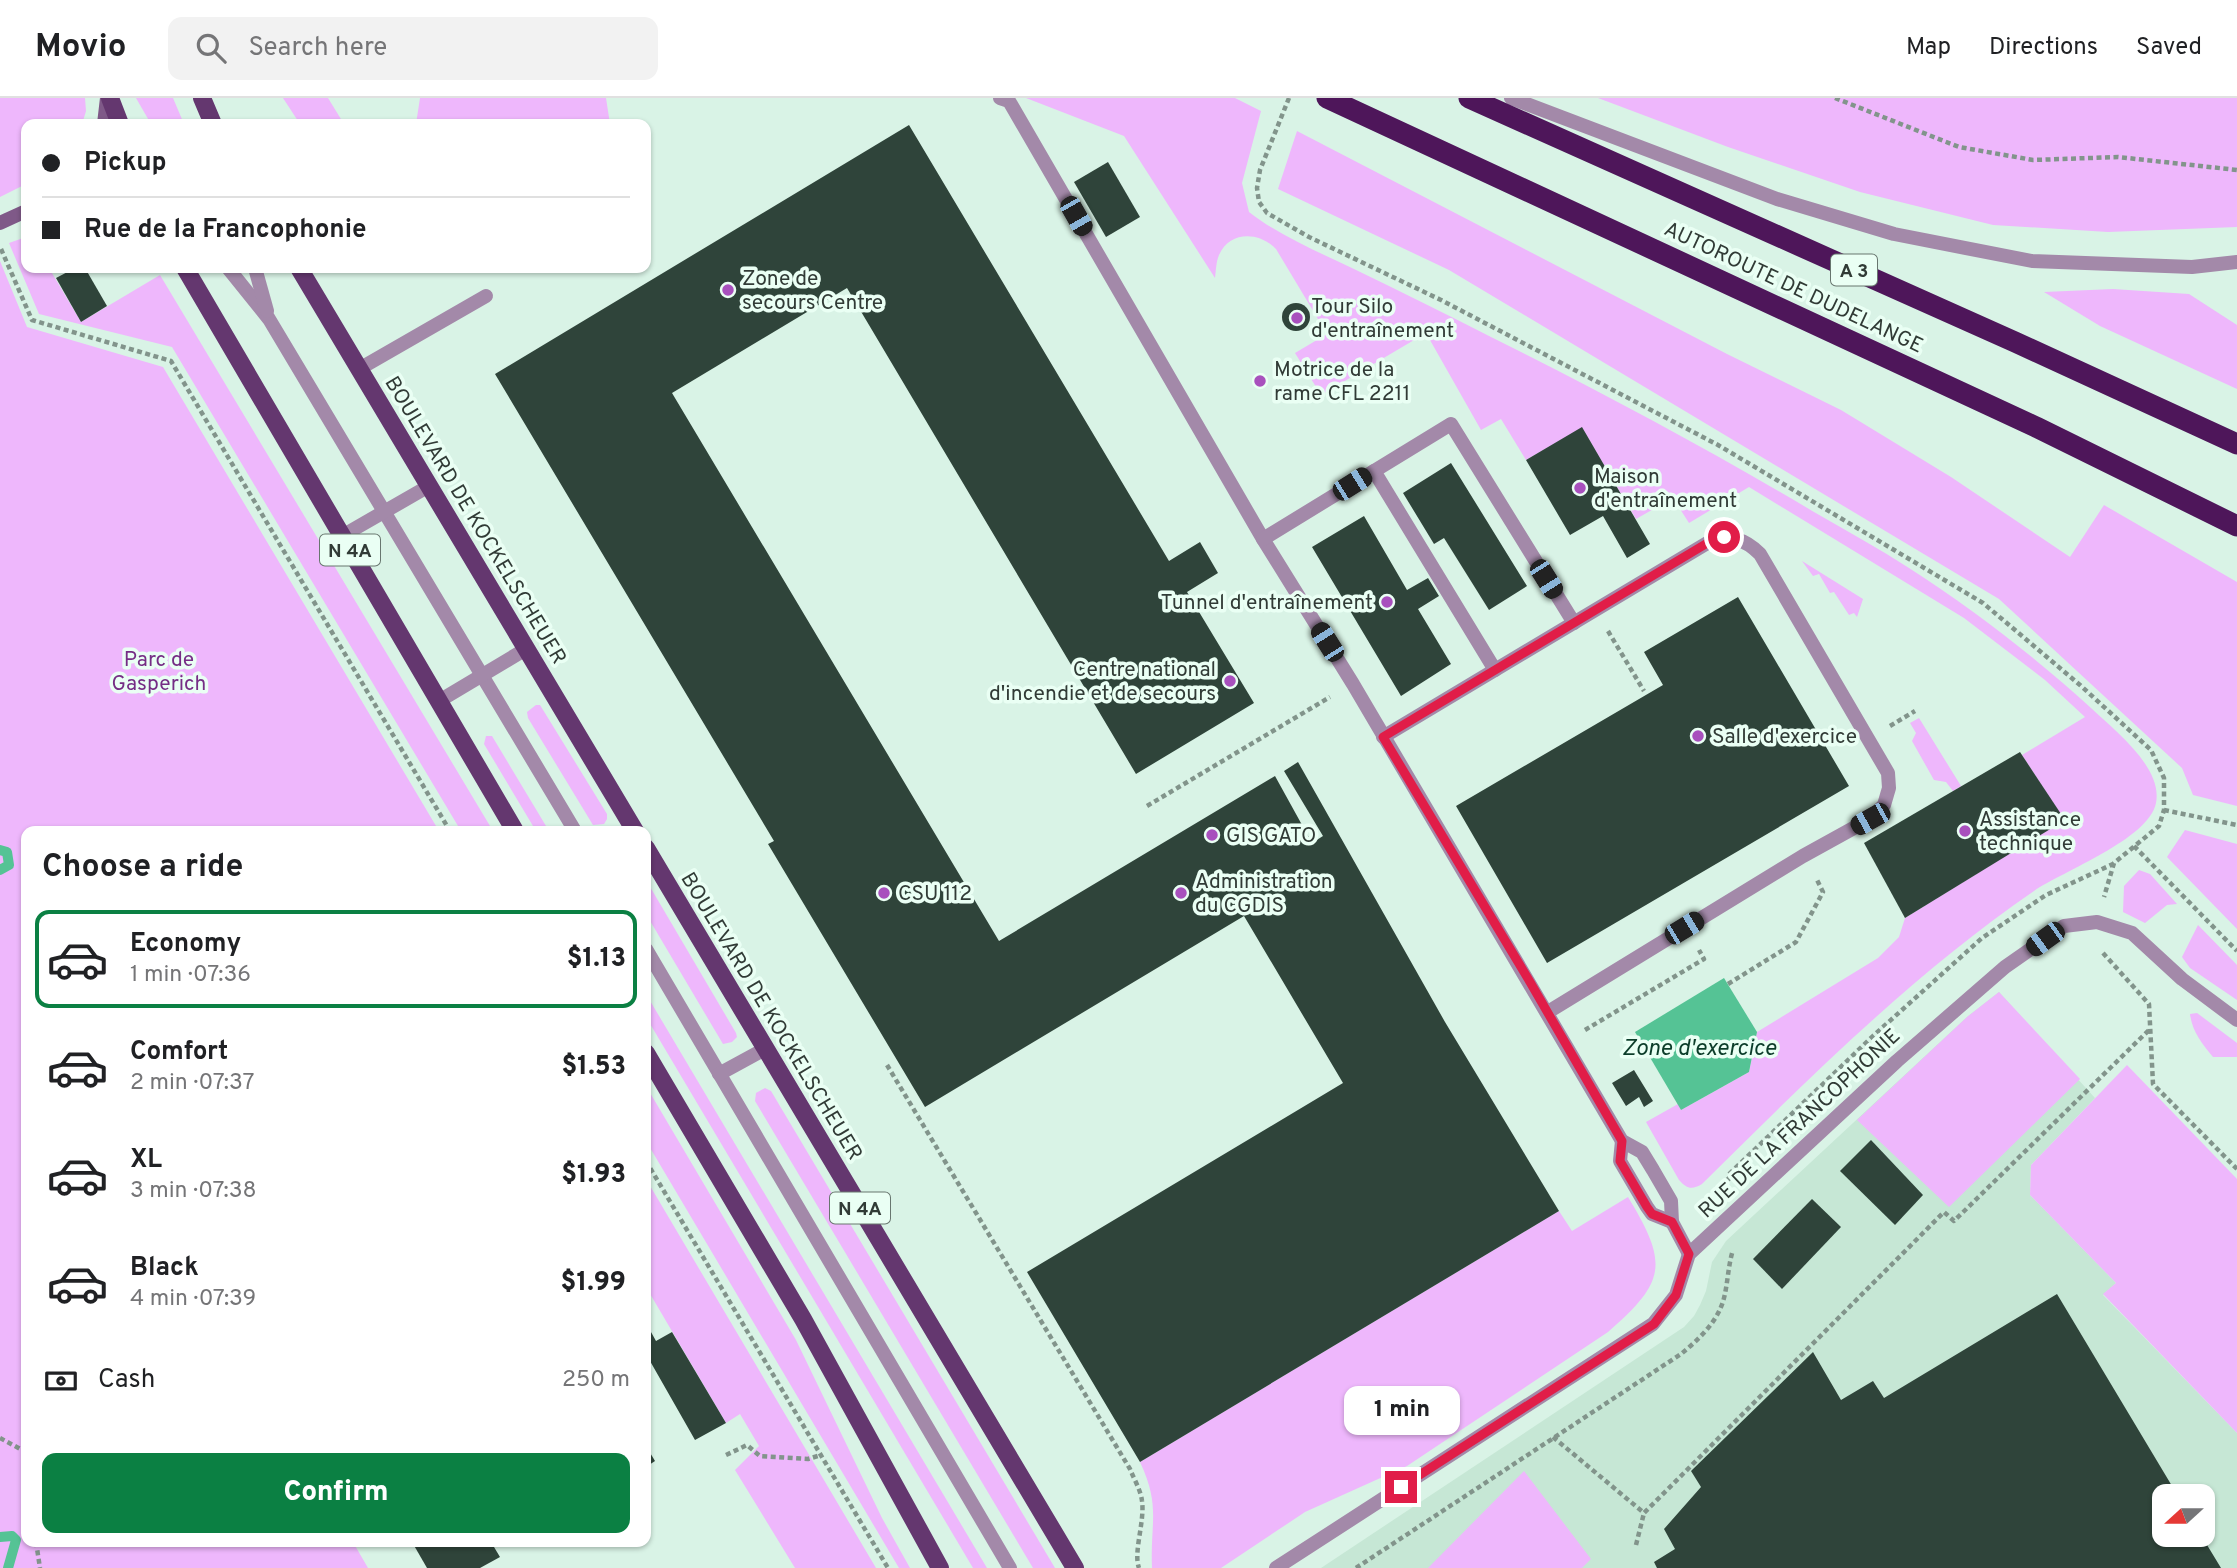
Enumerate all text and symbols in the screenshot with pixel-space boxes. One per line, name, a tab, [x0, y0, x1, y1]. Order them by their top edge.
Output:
search box	[168, 17, 658, 80]
text: Movio	[35, 27, 126, 69]
icon: search	[192, 29, 230, 67]
text: Search here	[248, 32, 387, 65]
text: Map	[1906, 33, 1951, 63]
text: Directions	[1989, 33, 2098, 63]
text: Saved	[2136, 33, 2202, 63]
text: Pickup	[84, 147, 167, 180]
car	[1057, 193, 1096, 239]
text: Rue de la Francophonie	[84, 214, 367, 247]
street label: AUTOROUTE DE DUDELANGE	[1659, 216, 1927, 360]
road number: A 3	[1831, 254, 1877, 286]
place label: Zone de secours Centre	[742, 266, 883, 317]
marker: Zone de secours Centre	[720, 282, 736, 298]
place label: Tour Silo d'entraînement	[1311, 294, 1454, 345]
marker: Tour Silo d'entraînement	[1289, 310, 1305, 326]
place label: Motrice de la rame CFL 2211	[1274, 357, 1410, 408]
street label: BOULEVARD DE KOCKELSCHEUER	[378, 372, 572, 670]
marker: Motrice de la rame CFL 2211	[1252, 373, 1268, 389]
car	[1329, 464, 1376, 504]
place label: Maison d'entraînement	[1594, 464, 1737, 515]
marker: Maison d'entraînement	[1572, 480, 1588, 496]
route start	[1708, 521, 1740, 553]
road number: N 4A	[320, 534, 380, 565]
car	[1526, 556, 1567, 602]
place label: Tunnel d'entraînement	[1160, 590, 1373, 617]
marker: Tunnel d'entraînement	[1379, 594, 1395, 610]
car	[1307, 619, 1348, 665]
park label: Parc de Gasperich	[112, 647, 206, 698]
place label: Centre national d'incendie et de secours	[989, 657, 1216, 708]
marker: Centre national d'incendie et de secours	[1222, 673, 1238, 689]
place label: Salle d'exercice	[1712, 724, 1857, 751]
marker: Salle d'exercice	[1690, 728, 1706, 744]
car	[1847, 800, 1894, 838]
place label: Assistance technique	[1979, 807, 2081, 858]
place label: GIS GATO	[1226, 823, 1316, 850]
marker: Assistance technique	[1957, 823, 1973, 839]
marker: GIS GATO	[1204, 827, 1220, 843]
text: Choose a ride	[42, 848, 243, 888]
street label: BOULEVARD DE KOCKELSCHEUER	[674, 868, 868, 1166]
place label: Administration du CGDIS	[1195, 869, 1333, 920]
place label: CSU 112	[898, 881, 972, 908]
marker: CSU 112	[876, 885, 892, 901]
marker: Administration du CGDIS	[1173, 885, 1189, 901]
car	[1661, 908, 1708, 948]
car	[2022, 918, 2069, 960]
icon: car	[46, 928, 109, 991]
text: Economy	[130, 928, 241, 961]
text: $1.13	[567, 943, 626, 976]
text: 1 min · 07:36	[130, 961, 251, 990]
street label: RUE DE LA FRANCOPHONIE	[1693, 1023, 1907, 1225]
water label: Zone d'exercice	[1622, 1035, 1777, 1064]
icon: car	[46, 1036, 109, 1099]
text: Comfort	[130, 1036, 228, 1069]
text: $1.53	[561, 1051, 626, 1084]
text: 2 min · 07:37	[130, 1069, 255, 1098]
icon: car	[46, 1144, 109, 1207]
text: XL	[130, 1144, 162, 1177]
text: $1.93	[561, 1159, 626, 1192]
text: 3 min · 07:38	[130, 1177, 257, 1206]
road number: N 4A	[830, 1192, 890, 1224]
icon: car	[46, 1252, 109, 1315]
text: Black	[130, 1252, 199, 1285]
text: $1.99	[561, 1267, 626, 1300]
text: 4 min · 07:39	[130, 1285, 256, 1314]
icon: cash	[42, 1362, 80, 1400]
text: Cash	[98, 1364, 155, 1397]
text: 250 m	[562, 1366, 630, 1395]
callout: 1 min	[1343, 1386, 1459, 1434]
text: 1 min	[1374, 1396, 1430, 1425]
button: Confirm	[42, 1453, 630, 1533]
route end	[1385, 1471, 1417, 1503]
north arrow	[2152, 1484, 2216, 1547]
map controls	[2152, 1484, 2215, 1547]

